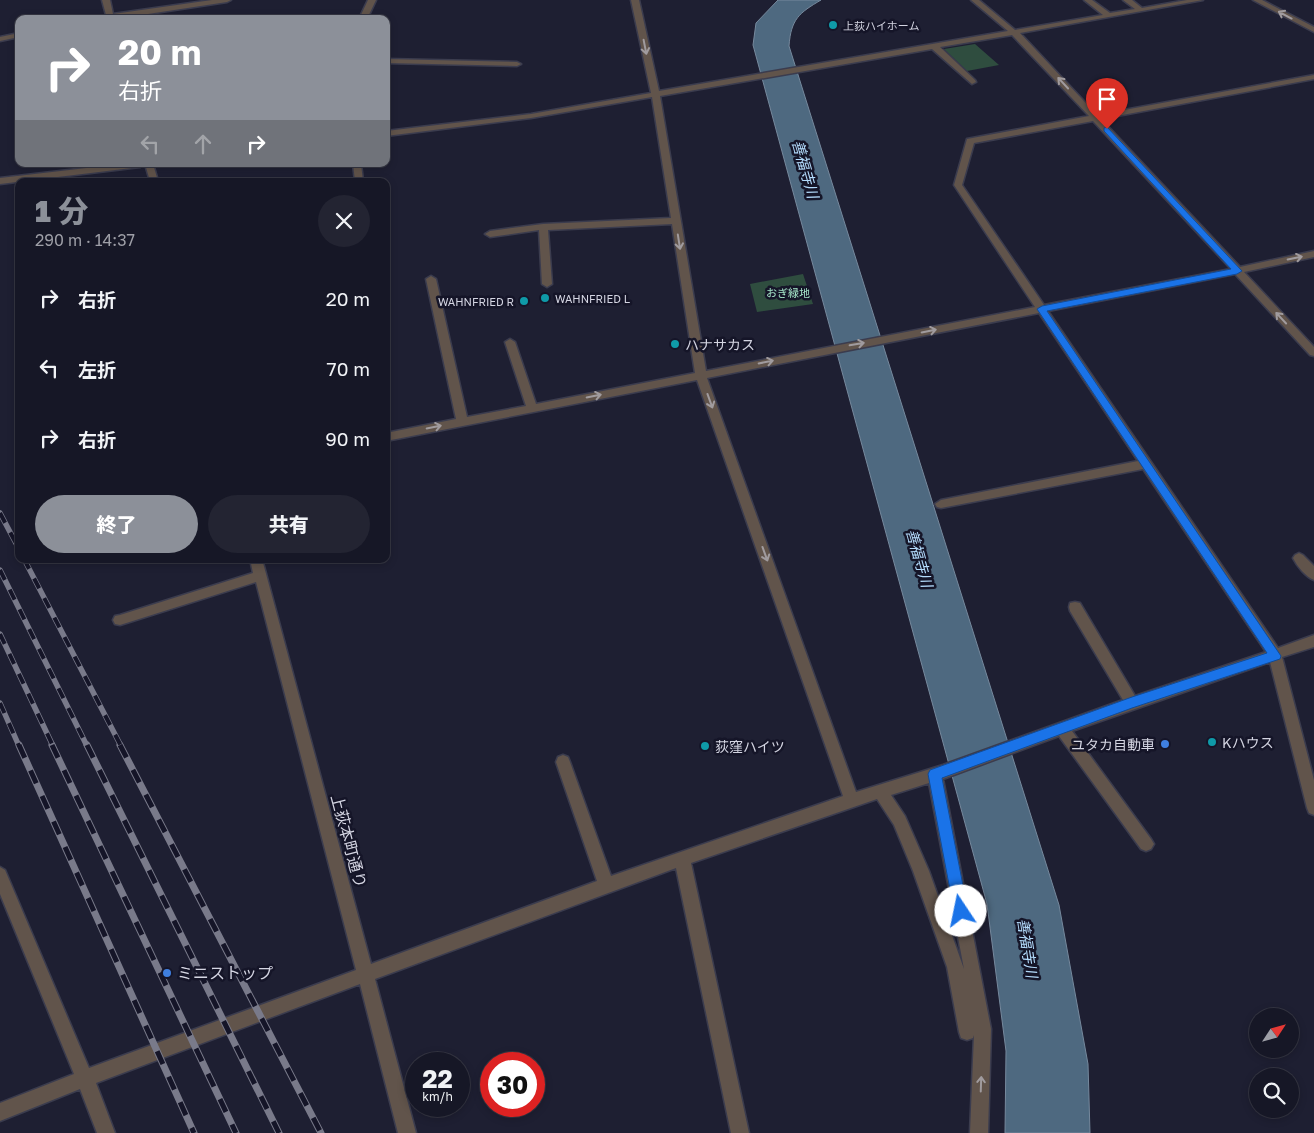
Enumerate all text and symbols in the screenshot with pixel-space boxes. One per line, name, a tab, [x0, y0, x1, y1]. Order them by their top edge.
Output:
one-way arrow	[1278, 10, 1293, 20]
marker: 上荻ハイホーム	[827, 19, 839, 31]
place label: 上荻ハイホーム	[843, 19, 919, 32]
text: 20 m	[118, 31, 201, 73]
icon: right	[35, 35, 100, 100]
one-way arrow	[641, 39, 651, 55]
text: 右折	[118, 77, 162, 104]
one-way arrow	[1057, 77, 1069, 89]
pin	[1086, 78, 1128, 129]
icon: arrive	[1093, 85, 1121, 113]
icon: left	[136, 130, 164, 158]
icon: ahead	[189, 130, 217, 158]
icon: right	[242, 130, 270, 158]
water label: 善福寺川	[789, 138, 823, 202]
text: 1 分	[35, 193, 88, 229]
button: close	[318, 195, 370, 247]
text: 290 m · 14:37	[35, 230, 135, 250]
one-way arrow	[675, 234, 685, 250]
one-way arrow	[1286, 253, 1302, 262]
icon: right	[35, 284, 63, 312]
park label: おぎ緑地	[766, 286, 810, 299]
text: 20 m	[326, 287, 370, 310]
text: 右折	[78, 288, 116, 311]
marker: WAHNFRIED L	[539, 292, 551, 304]
place label: WAHNFRIED L	[555, 292, 631, 305]
place label: WAHNFRIED R	[438, 295, 514, 308]
marker: WAHNFRIED R	[518, 295, 530, 307]
one-way arrow	[1275, 311, 1287, 324]
one-way arrow	[921, 326, 937, 335]
place label: ハナサカス	[685, 336, 755, 353]
marker: ハナサカス	[669, 338, 681, 350]
one-way arrow	[849, 339, 865, 349]
icon: left	[35, 354, 63, 382]
text: 70 m	[327, 357, 370, 380]
one-way arrow	[758, 357, 774, 366]
text: 左折	[78, 358, 116, 381]
one-way arrow	[585, 391, 601, 400]
one-way arrow	[706, 393, 715, 408]
one-way arrow	[426, 422, 442, 432]
icon: right	[35, 424, 63, 452]
text: 90 m	[325, 427, 370, 450]
text: 右折	[78, 428, 116, 451]
button: 終了	[35, 495, 198, 553]
button: 共有	[208, 495, 370, 553]
water label: 善福寺川	[903, 527, 937, 591]
one-way arrow	[761, 546, 770, 561]
place label: Kハウス	[1222, 734, 1274, 751]
place label: ユタカ自動車	[1071, 736, 1155, 753]
marker: Kハウス	[1206, 736, 1218, 748]
place label: 荻窪ハイツ	[715, 738, 785, 755]
marker: ユタカ自動車	[1159, 738, 1171, 750]
marker: 荻窪ハイツ	[699, 740, 711, 752]
street label: 上荻本町通り	[327, 792, 371, 890]
position arrow	[934, 884, 986, 936]
water label: 善福寺川	[1014, 917, 1042, 981]
place label: ミニストップ	[177, 963, 273, 983]
marker: ミニストップ	[161, 967, 173, 979]
north arrow	[1249, 1008, 1299, 1058]
map controls	[1249, 1008, 1299, 1118]
speed limit sign: 30	[480, 1052, 545, 1117]
text: 22	[422, 1063, 453, 1094]
button: search	[1249, 1068, 1299, 1118]
one-way arrow	[976, 1077, 986, 1093]
text: km/h	[422, 1089, 453, 1104]

